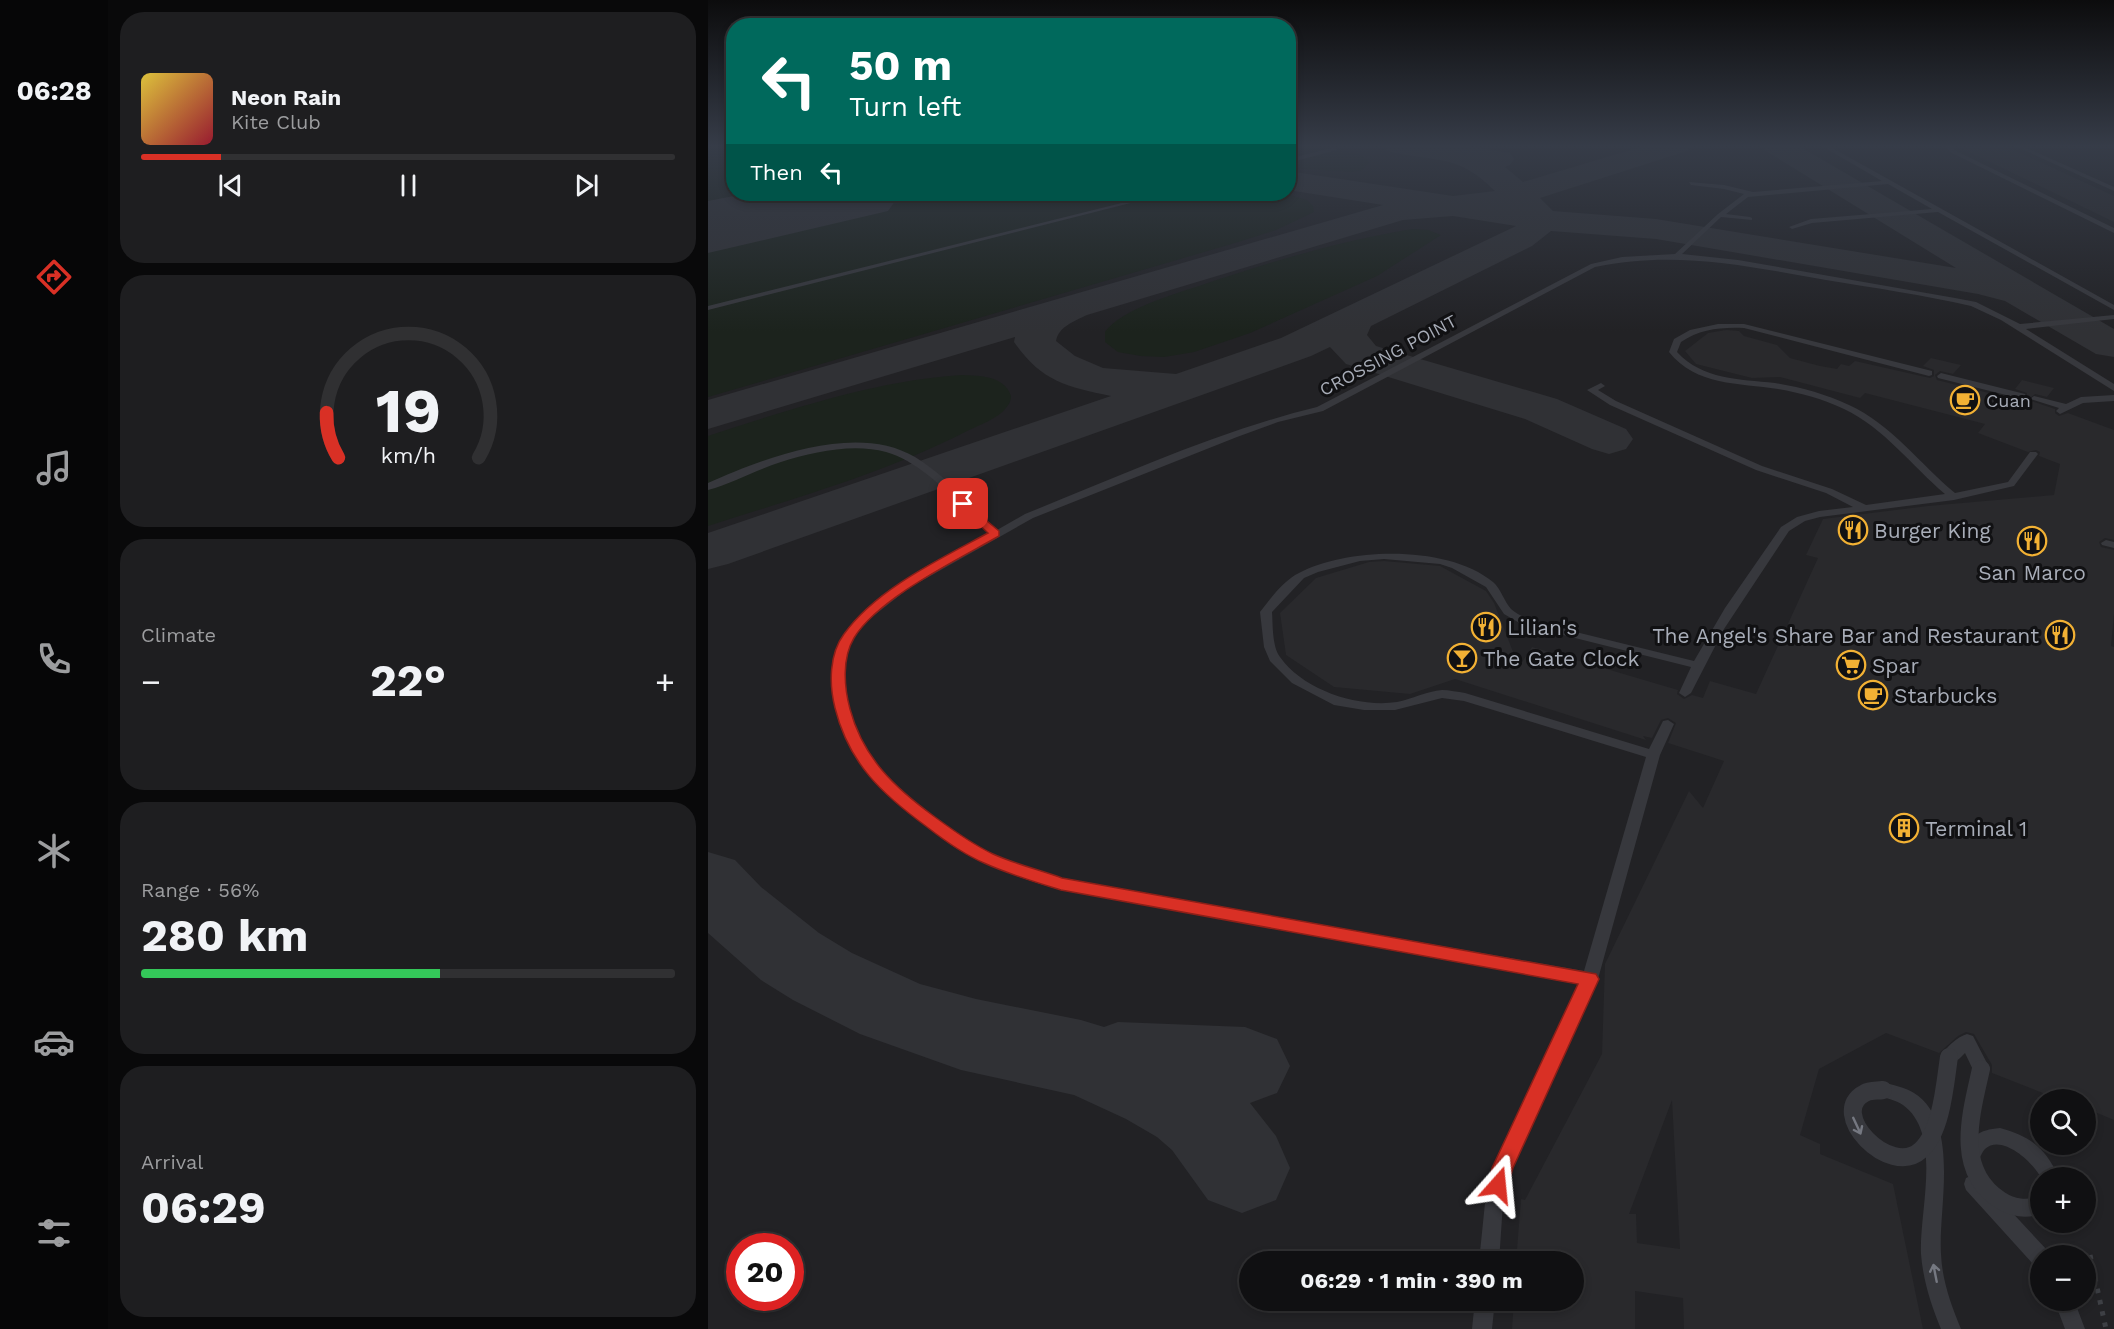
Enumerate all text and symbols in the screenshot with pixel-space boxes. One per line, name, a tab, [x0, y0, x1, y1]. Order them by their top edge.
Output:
text: 50 m	[849, 41, 952, 90]
icon: left	[750, 42, 828, 120]
text: 06:28	[16, 75, 92, 107]
text: Neon Rain	[231, 85, 341, 110]
text: Turn left	[849, 91, 961, 123]
text: Kite Club	[231, 110, 321, 134]
icon: left	[815, 156, 848, 189]
text: Then	[750, 160, 803, 185]
icon: previous	[214, 169, 247, 202]
icon: pause	[392, 169, 425, 202]
icon: next	[570, 169, 603, 202]
icon: directions	[33, 256, 75, 298]
street label: CROSSING POINT	[1316, 310, 1460, 400]
text: 19	[375, 374, 441, 447]
cafe icon: Cuan	[1949, 384, 1981, 416]
place label: Cuan	[1986, 390, 2031, 411]
text: km/h	[380, 444, 436, 469]
icon: music	[33, 447, 75, 489]
pin	[937, 478, 988, 529]
icon: arrive	[946, 487, 979, 520]
restaurant icon: Burger King	[1837, 514, 1869, 546]
place label: Burger King	[1874, 518, 1992, 543]
restaurant icon: San Marco	[2016, 525, 2048, 557]
place label: San Marco	[1978, 560, 2086, 585]
restaurant icon: Lilian's	[1470, 611, 1502, 643]
place label: Lilian's	[1507, 615, 1577, 640]
restaurant icon: The Angel's Share Bar and Restaurant	[2044, 619, 2076, 651]
text: Climate	[141, 623, 216, 647]
place label: The Angel's Share Bar and Restaurant	[1652, 623, 2039, 648]
icon: phone	[33, 638, 75, 680]
bar icon: The Gate Clock	[1446, 642, 1478, 674]
place label: The Gate Clock	[1483, 646, 1639, 671]
supermarket icon: Spar	[1835, 649, 1867, 681]
place label: Spar	[1872, 653, 1919, 678]
text: 22°	[370, 654, 446, 707]
text: −	[141, 662, 161, 701]
text: +	[655, 662, 675, 701]
cafe icon: Starbucks	[1857, 679, 1889, 711]
place label: Starbucks	[1894, 683, 1997, 708]
building icon: Terminal 1	[1888, 812, 1920, 844]
place label: Terminal 1	[1925, 816, 2027, 841]
icon: climate	[33, 830, 75, 872]
text: Range · 56%	[141, 878, 259, 902]
text: 280 km	[141, 909, 308, 962]
icon: car	[33, 1021, 75, 1063]
map controls	[2030, 1089, 2096, 1311]
button: search	[2030, 1089, 2096, 1155]
one-way arrow	[1852, 1117, 1864, 1135]
text: Arrival	[141, 1150, 203, 1174]
position arrow	[1466, 1153, 1530, 1217]
button: +	[2030, 1167, 2096, 1233]
text: 06:29	[141, 1181, 266, 1234]
icon: filters	[33, 1212, 75, 1254]
speed limit sign: 20	[726, 1233, 804, 1311]
button: −	[2030, 1245, 2096, 1311]
one-way arrow	[1929, 1264, 1940, 1283]
text: 06:29 · 1 min · 390 m	[1300, 1268, 1523, 1293]

